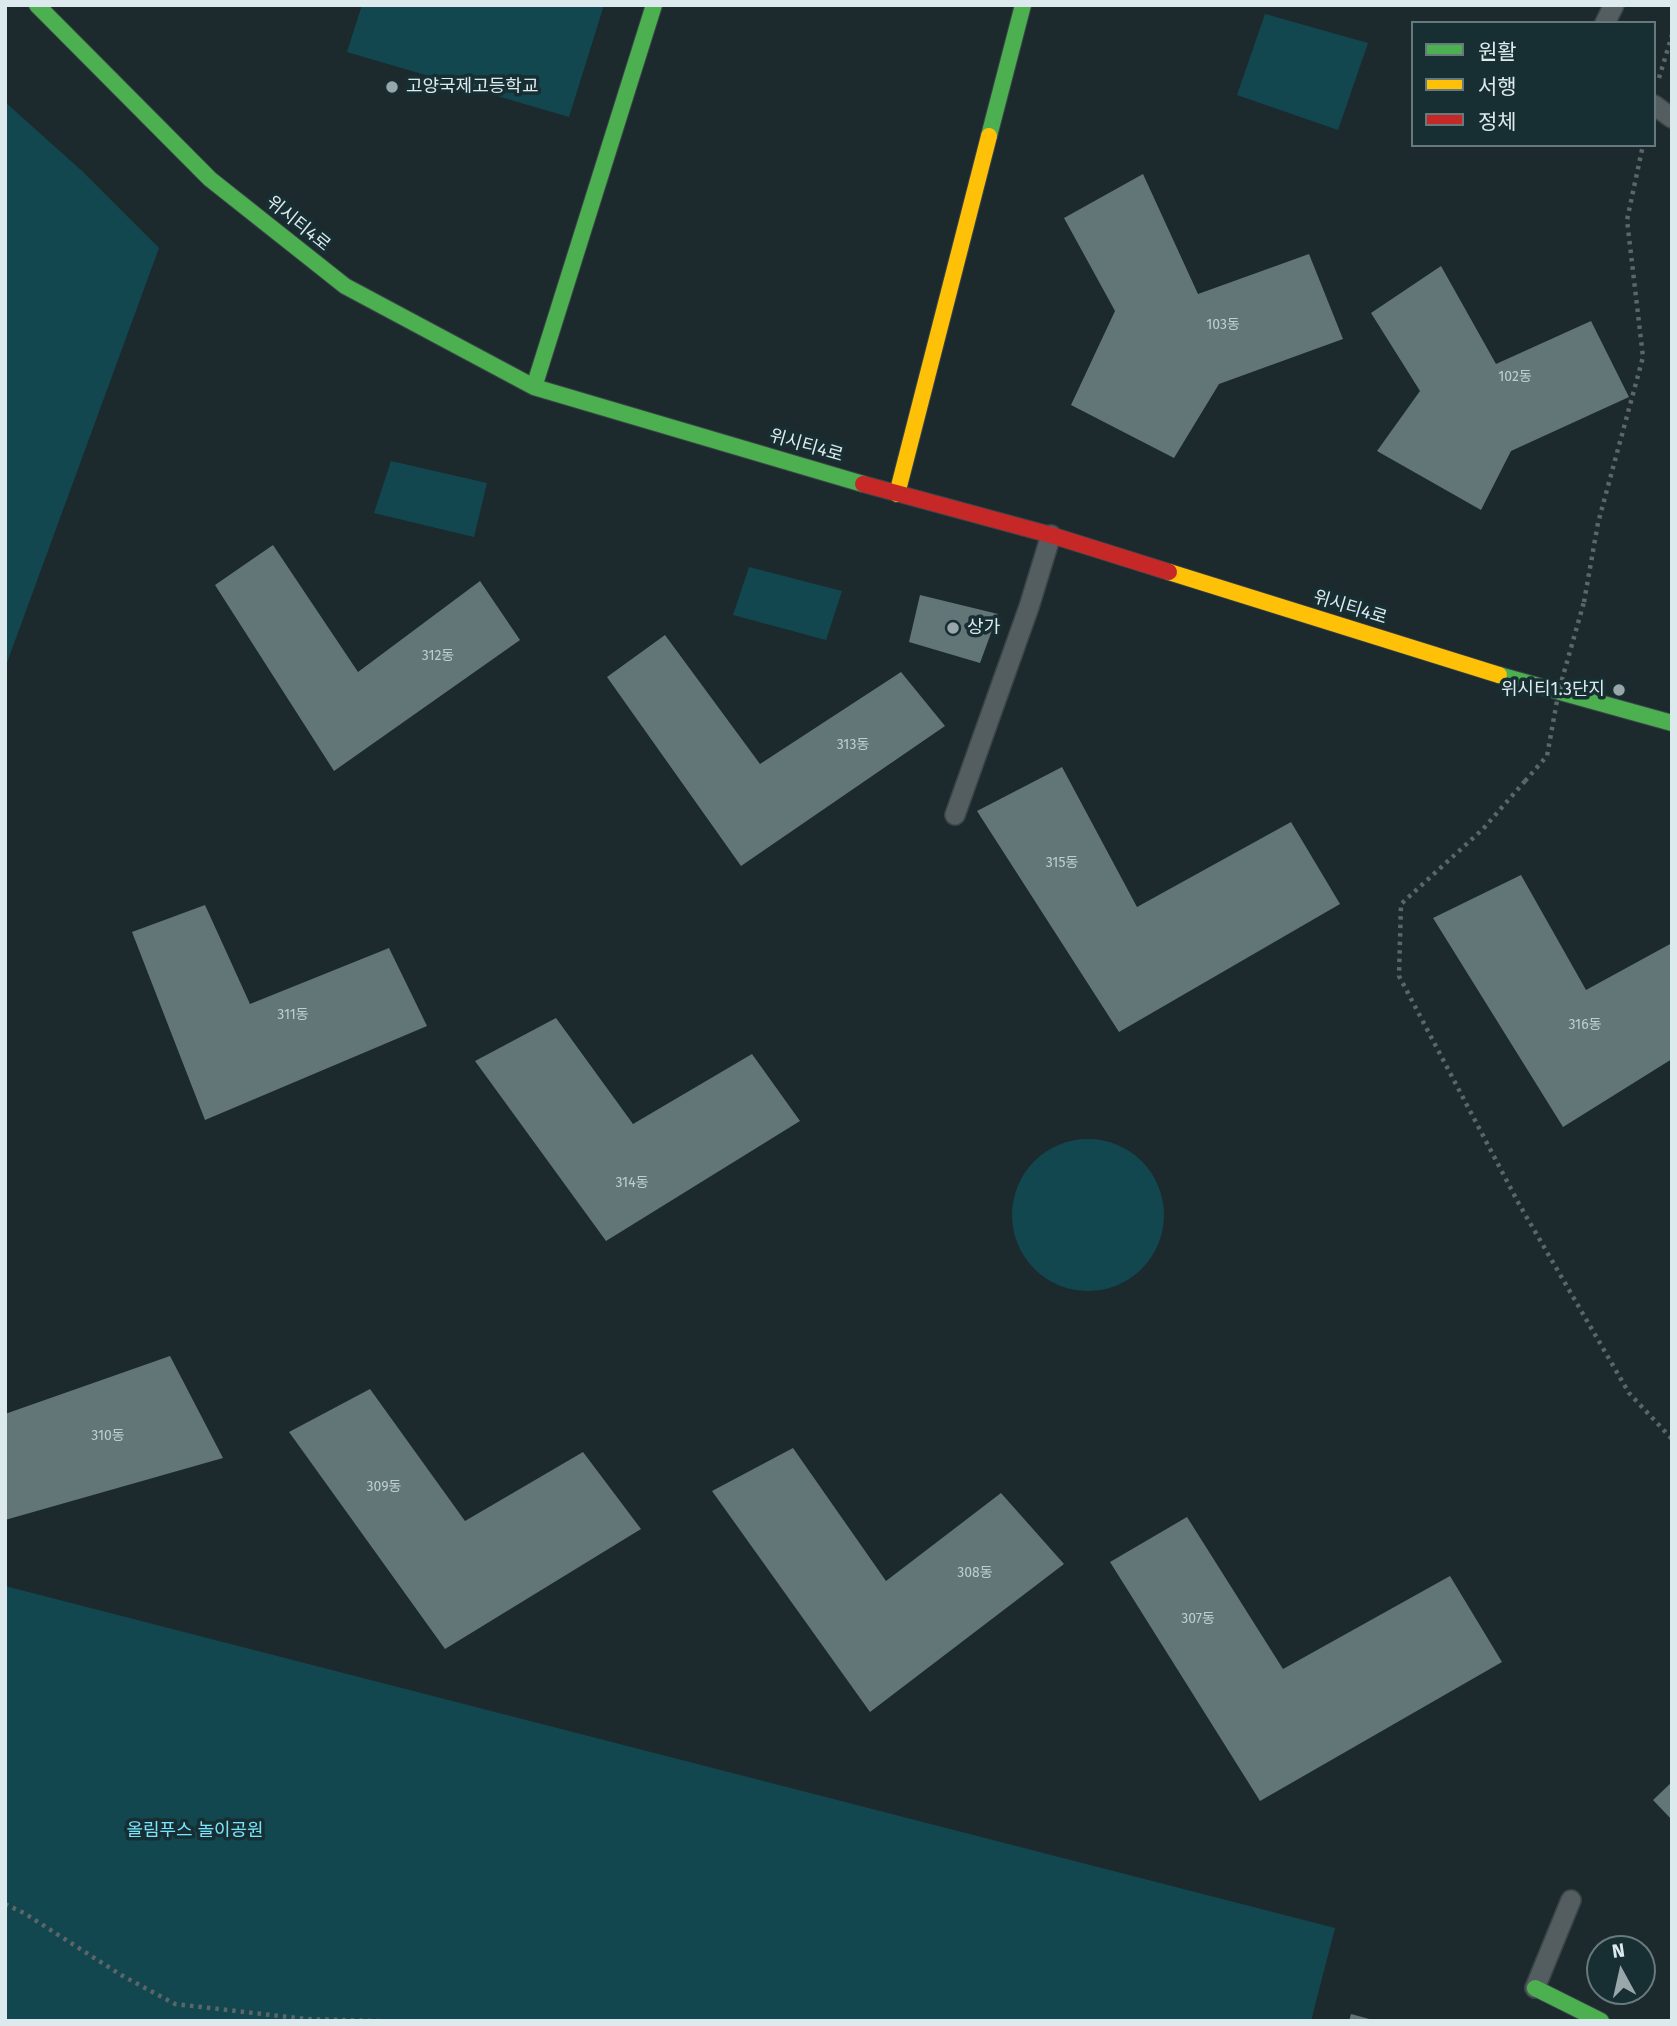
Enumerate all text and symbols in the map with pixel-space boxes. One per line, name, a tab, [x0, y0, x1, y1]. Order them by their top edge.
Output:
legend	[1411, 21, 1656, 147]
text: 원활	[1478, 39, 1517, 65]
text: 서행	[1478, 74, 1517, 100]
place label: 고양국제고등학교	[406, 76, 538, 98]
marker: 고양국제고등학교	[384, 79, 400, 95]
text: 정체	[1478, 109, 1517, 135]
street label: 위시티4로	[262, 192, 334, 256]
house number: 103동	[1206, 317, 1240, 333]
house number: 102동	[1498, 369, 1532, 385]
street label: 위시티4로	[767, 425, 845, 467]
street label: 위시티4로	[1311, 587, 1389, 629]
place label: 상가	[967, 617, 1000, 639]
marker: 상가	[945, 620, 961, 636]
house number: 312동	[422, 648, 454, 664]
place label: 위시티1.3단지	[1501, 679, 1605, 701]
marker: 위시티1.3단지	[1611, 682, 1627, 698]
house number: 313동	[837, 737, 869, 753]
house number: 315동	[1046, 855, 1078, 871]
house number: 311동	[277, 1007, 309, 1023]
house number: 316동	[1568, 1017, 1602, 1033]
house number: 314동	[615, 1175, 649, 1191]
house number: 310동	[91, 1428, 125, 1444]
house number: 309동	[367, 1479, 401, 1495]
house number: 308동	[957, 1565, 993, 1581]
house number: 307동	[1181, 1611, 1215, 1627]
park label: 올림푸스 놀이공원	[126, 1820, 264, 1842]
north arrow	[1586, 1935, 1656, 2005]
text: N	[1610, 1938, 1626, 1963]

